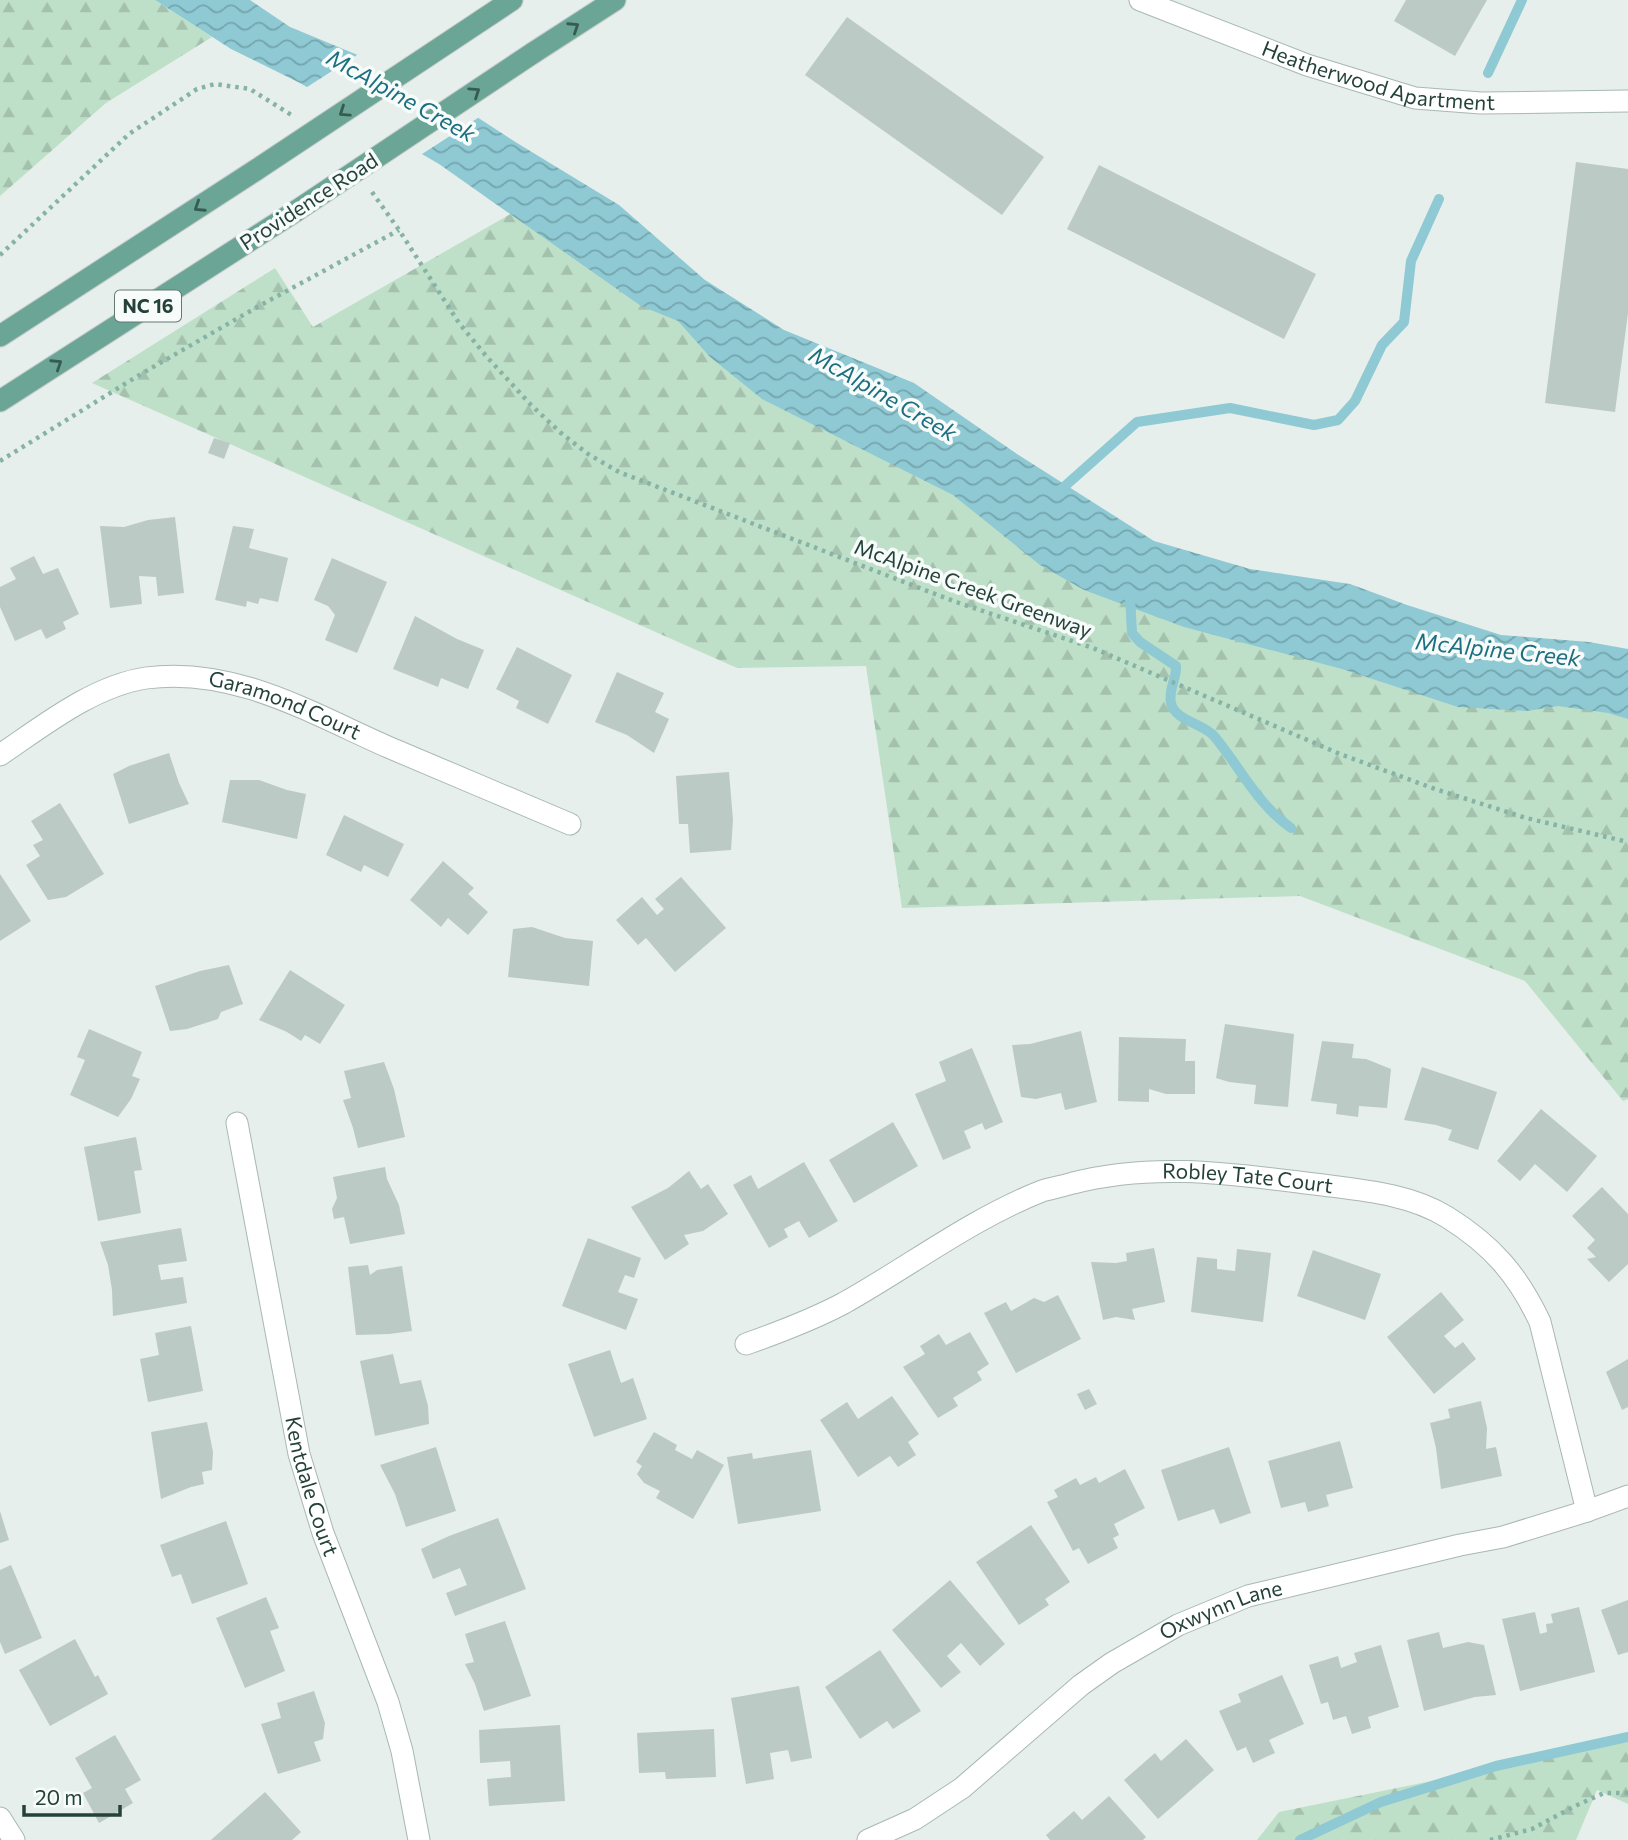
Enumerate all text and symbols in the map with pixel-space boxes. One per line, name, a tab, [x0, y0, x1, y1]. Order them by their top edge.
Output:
one-way arrow	[566, 22, 579, 35]
street label: Heatherwood Apartment	[1259, 35, 1495, 114]
water label: McAlpine Creek	[322, 43, 481, 148]
one-way arrow	[468, 87, 481, 100]
one-way arrow	[339, 103, 352, 116]
street label: Providence Road	[235, 147, 382, 255]
one-way arrow	[194, 199, 207, 212]
road number: NC 16	[115, 290, 181, 322]
water label: McAlpine Creek	[805, 340, 963, 447]
one-way arrow	[50, 359, 63, 372]
street label: McAlpine Creek Greenway	[851, 533, 1096, 642]
water label: McAlpine Creek	[1414, 626, 1582, 672]
street label: Garamond Court	[207, 665, 365, 744]
street label: Robley Tate Court	[1162, 1157, 1334, 1197]
street label: Kentdale Court	[281, 1414, 345, 1559]
street label: Oxwynn Lane	[1154, 1574, 1285, 1644]
scale bar	[24, 1773, 121, 1817]
text: 20 m	[35, 1784, 83, 1809]

